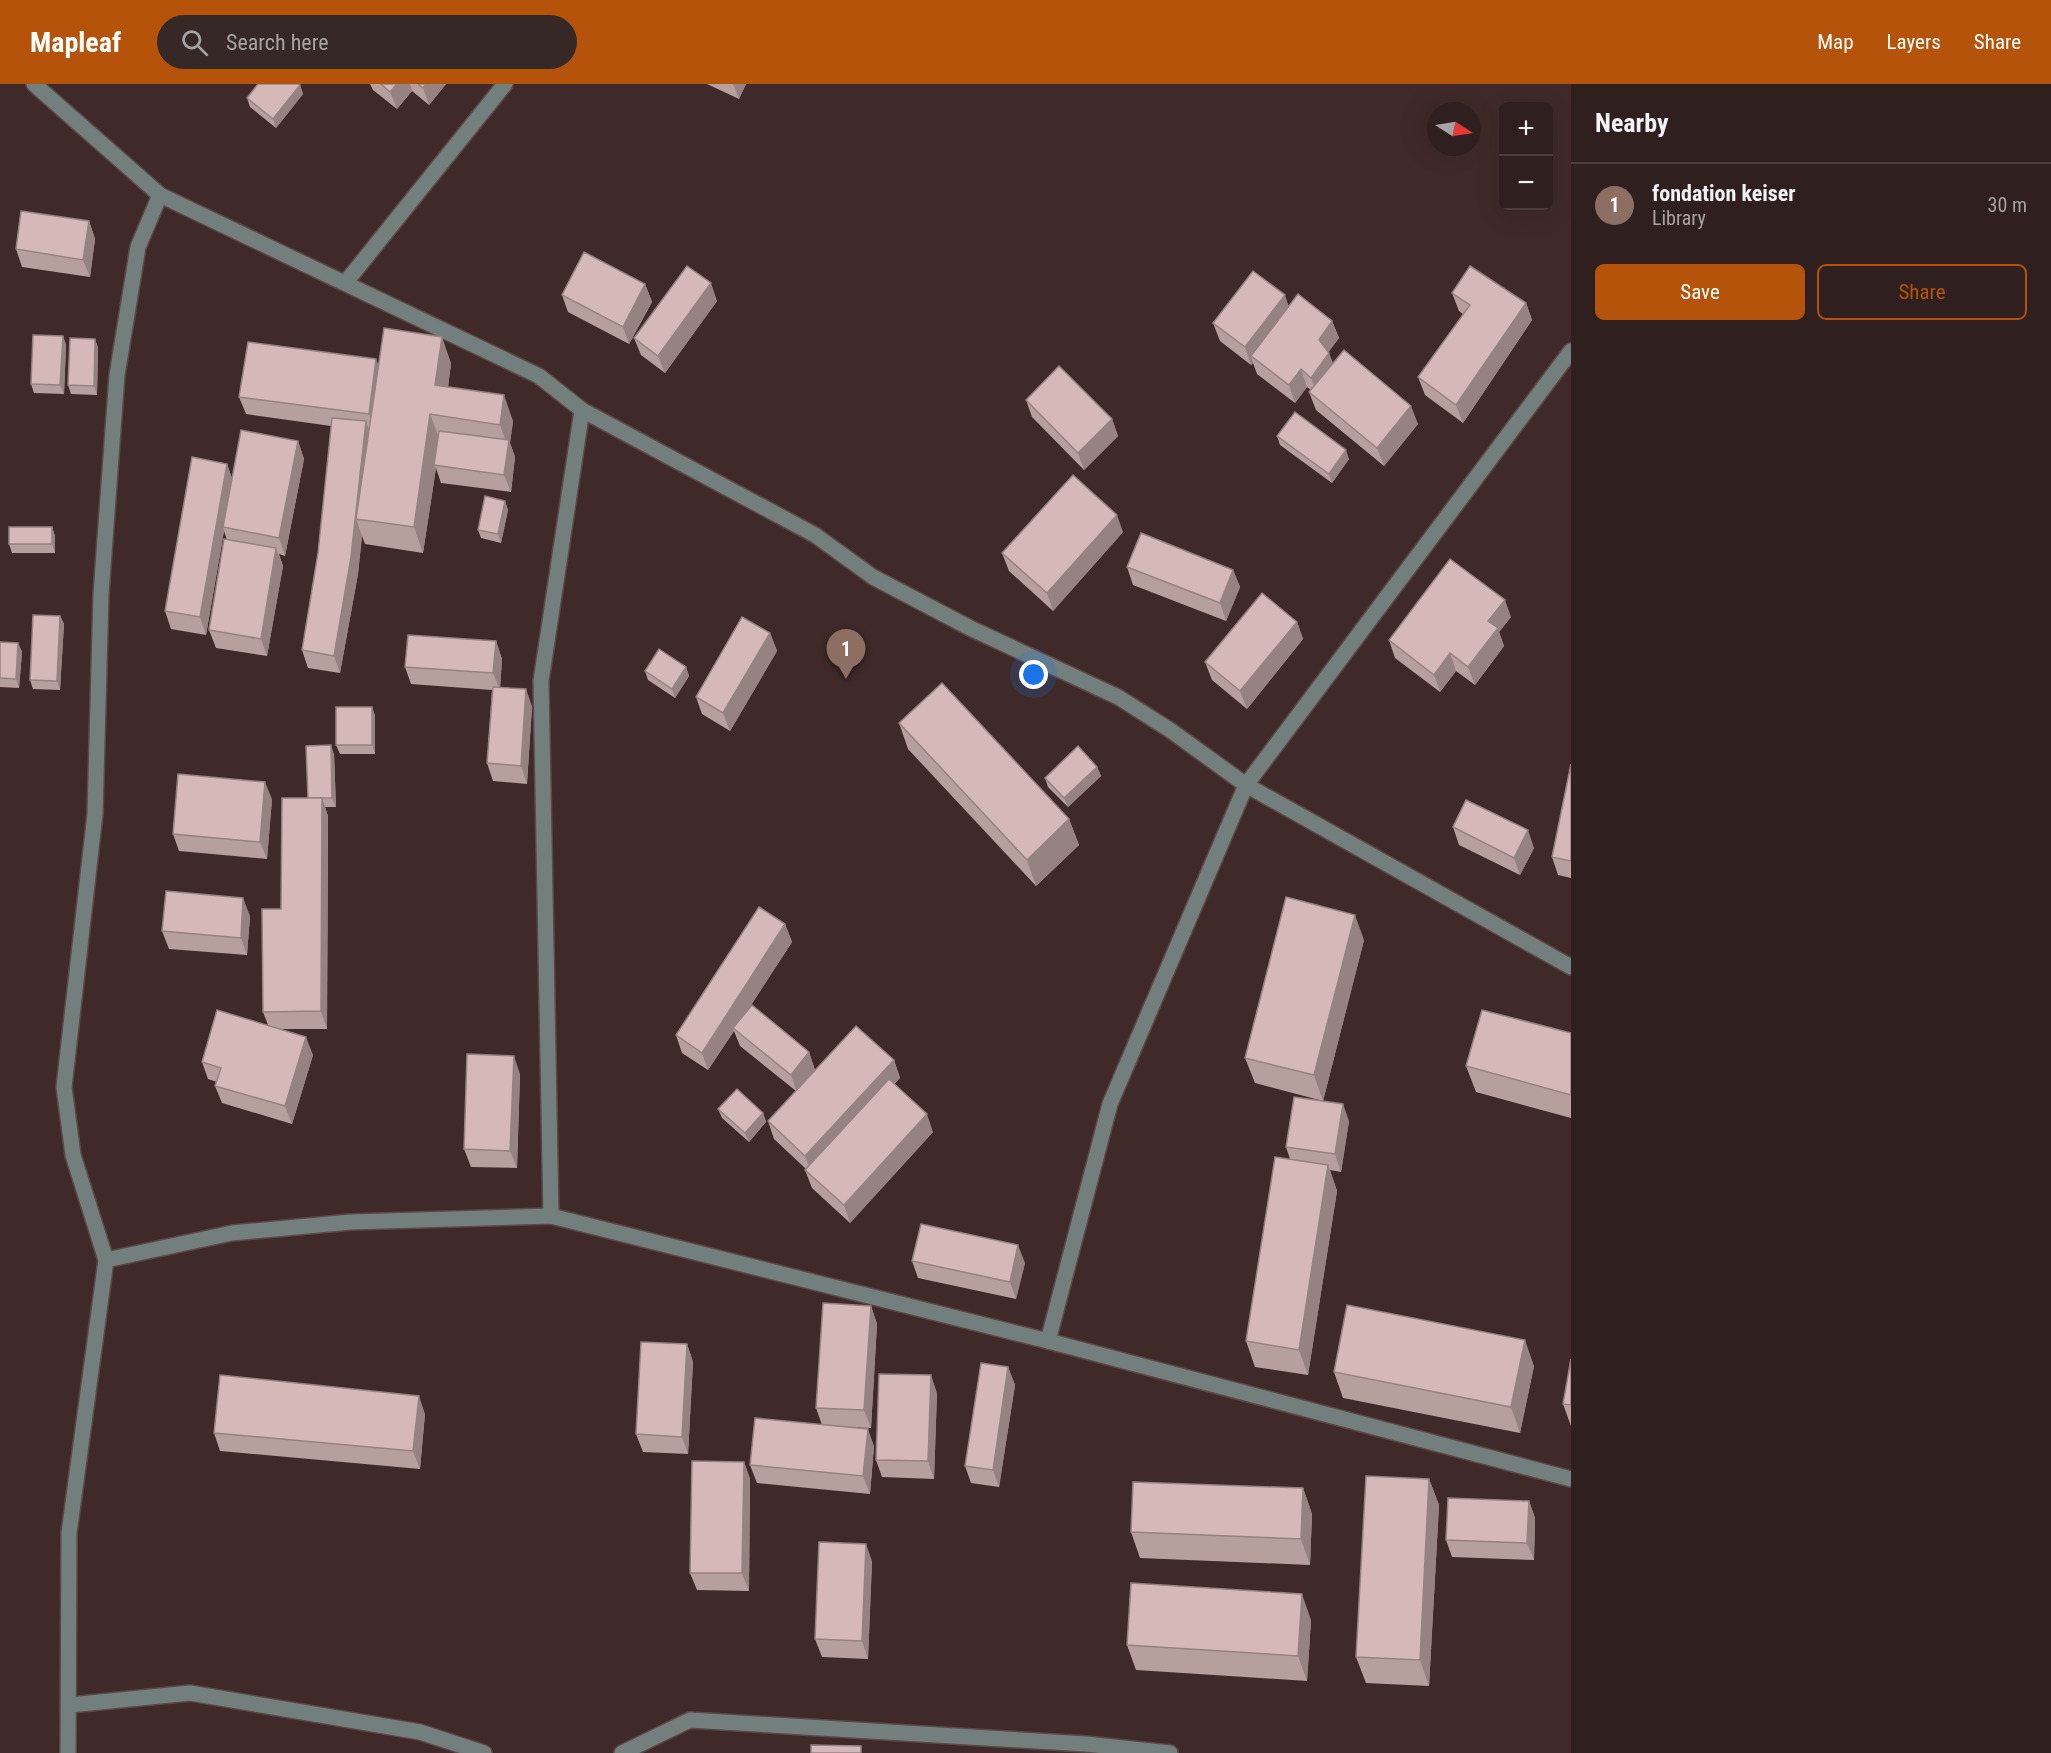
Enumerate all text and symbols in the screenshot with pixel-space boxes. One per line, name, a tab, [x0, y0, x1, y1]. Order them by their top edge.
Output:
search box	[157, 15, 577, 69]
text: Mapleaf	[30, 26, 121, 59]
icon: search	[178, 26, 211, 59]
text: Search here	[226, 30, 328, 55]
text: Map	[1817, 30, 1854, 54]
text: Layers	[1887, 30, 1941, 54]
text: Share	[1974, 30, 2021, 54]
north arrow	[1427, 102, 1481, 156]
map controls	[1499, 102, 1553, 210]
button: +	[1499, 102, 1553, 156]
text: Nearby	[1595, 108, 1669, 138]
button: −	[1499, 156, 1553, 210]
text: fondation keiser	[1652, 181, 1796, 206]
text: 1	[1609, 193, 1620, 217]
text: 30 m	[1988, 193, 2027, 217]
text: Library	[1652, 206, 1706, 230]
button: Save	[1595, 264, 1805, 320]
button: Share	[1817, 264, 2027, 320]
pin: 1	[826, 630, 866, 679]
your location	[1019, 660, 1048, 689]

